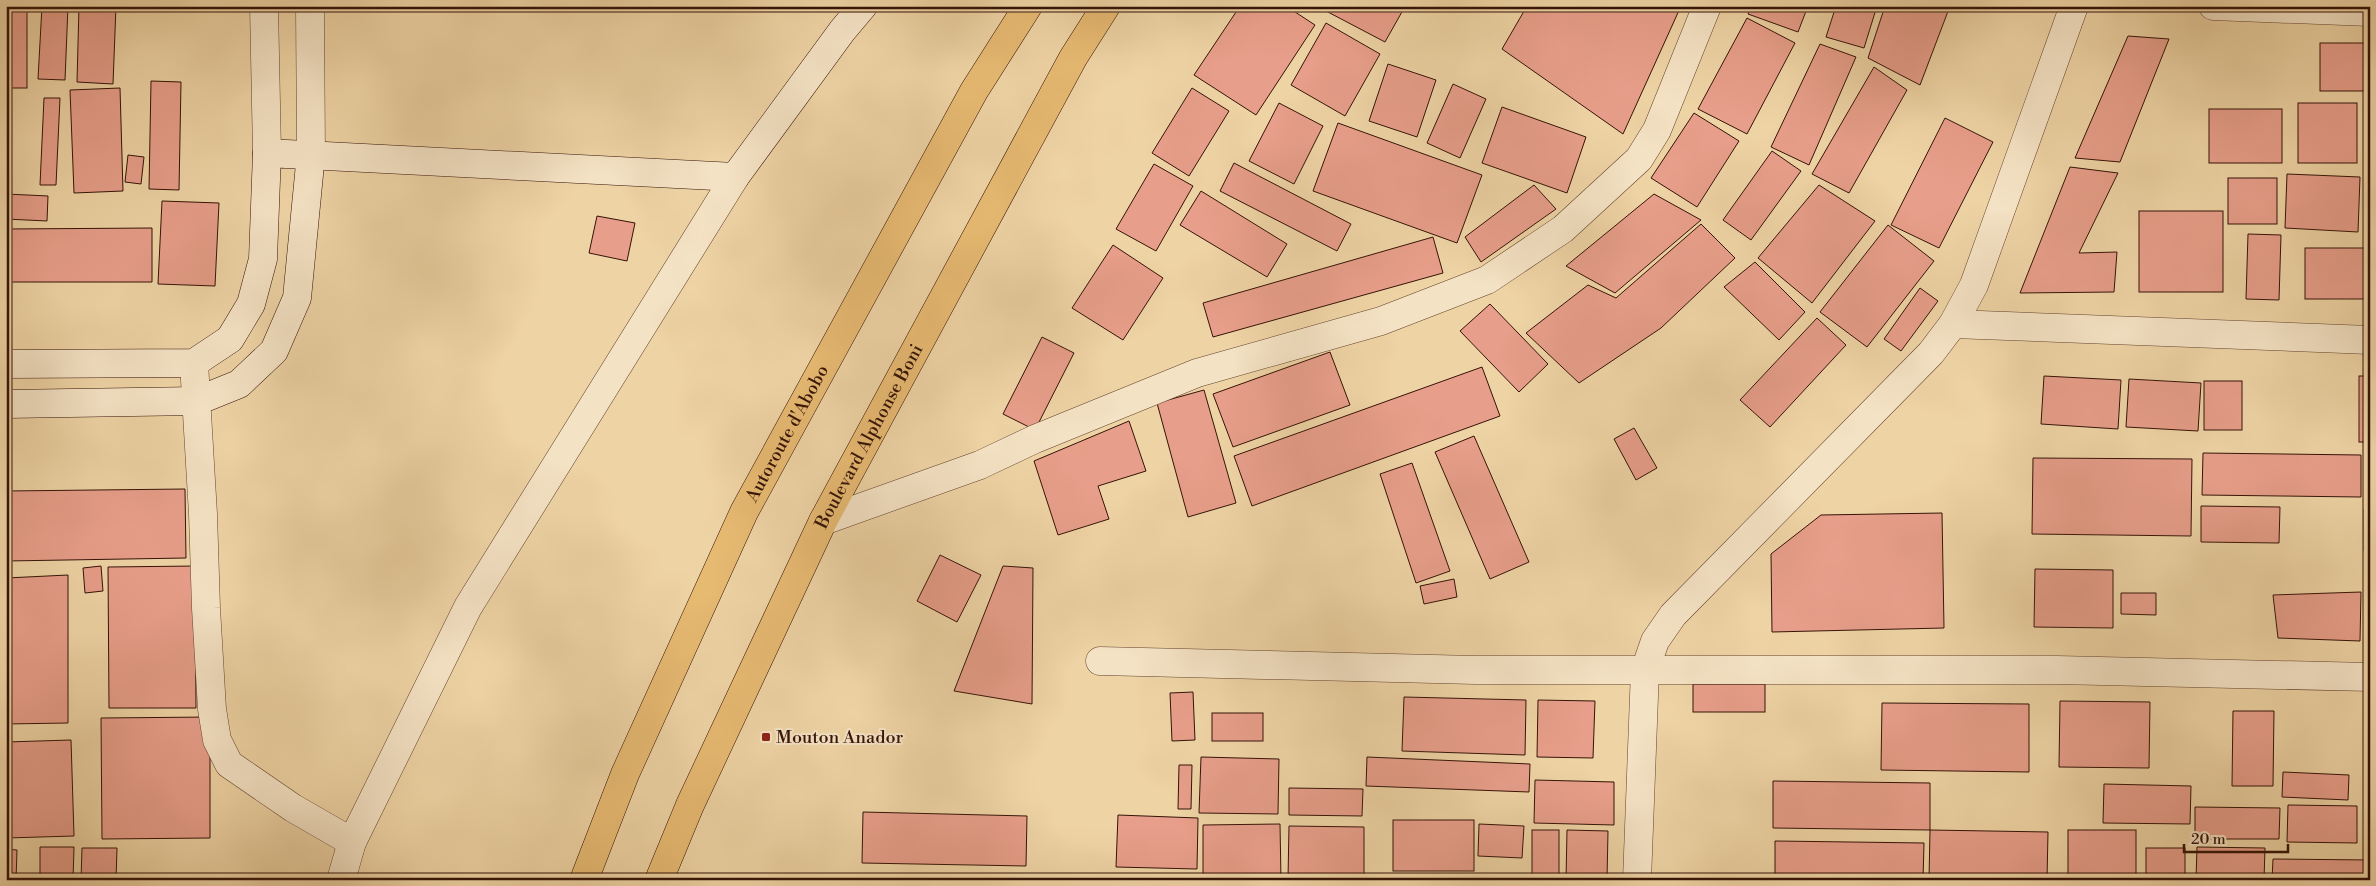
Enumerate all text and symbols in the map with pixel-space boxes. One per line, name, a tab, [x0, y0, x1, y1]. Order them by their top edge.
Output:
street label: Boulevard Alphonse Boni	[809, 340, 928, 533]
street label: Autoroute d'Abobo	[740, 361, 834, 507]
place label: Mouton Anador	[776, 726, 904, 749]
marker: Mouton Anador	[760, 731, 772, 743]
scale bar	[2184, 821, 2287, 853]
text: 20 m	[2191, 830, 2226, 849]

